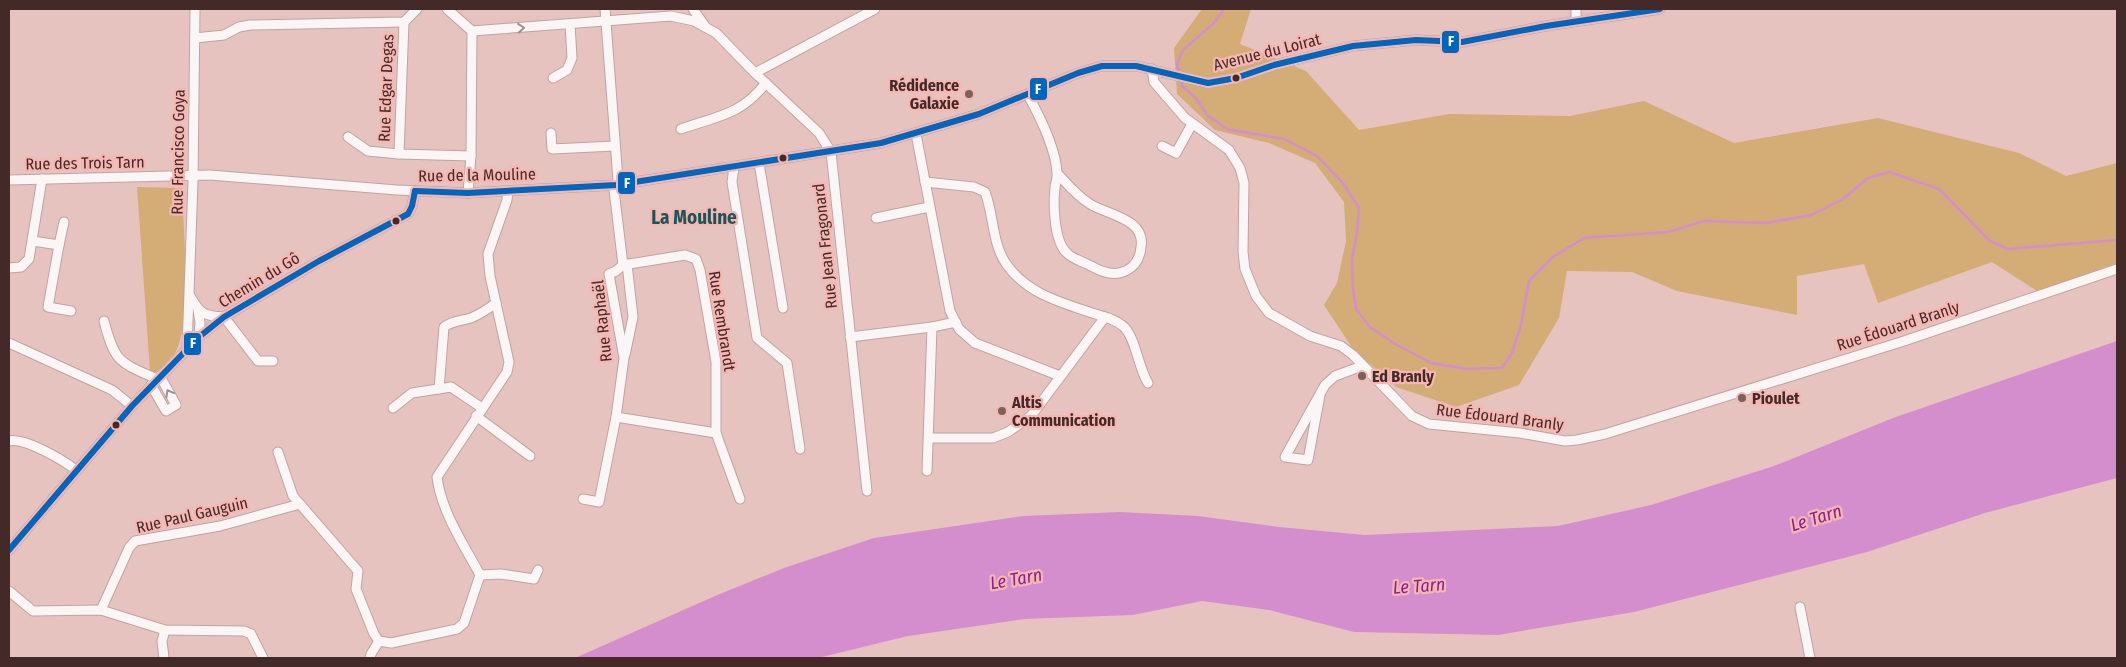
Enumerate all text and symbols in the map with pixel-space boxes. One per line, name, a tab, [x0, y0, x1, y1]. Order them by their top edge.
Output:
one-way arrow	[517, 22, 525, 33]
street label: Avenue du Loirat	[1211, 29, 1323, 75]
line badge: F	[1441, 30, 1460, 54]
text: F	[1448, 33, 1455, 50]
street label: Rue Edgar Degas	[375, 34, 397, 142]
unlabelled marker	[1231, 73, 1241, 83]
place label: Rédidence Galaxie	[889, 76, 959, 113]
line badge: F	[1029, 77, 1048, 101]
text: F	[1035, 81, 1042, 98]
marker: Rédidence Galaxie	[963, 88, 975, 100]
street label: Rue Francisco Goya	[167, 89, 189, 215]
street label: Rue des Trois Tarn	[25, 152, 145, 174]
unlabelled marker	[778, 153, 788, 163]
street label: Rue de la Mouline	[418, 164, 536, 186]
line badge: F	[617, 171, 636, 195]
text: F	[624, 175, 631, 192]
street label: Rue Jean Fragonard	[809, 182, 841, 310]
district label: La Mouline	[651, 206, 737, 229]
unlabelled marker	[391, 216, 401, 226]
street label: Chemin du Gô	[215, 248, 303, 312]
street label: Rue Rembrandt	[705, 270, 739, 373]
street label: Rue Raphaël	[588, 279, 616, 363]
street label: Rue Édouard Branly	[1834, 297, 1963, 355]
line badge: F	[183, 332, 202, 356]
text: F	[190, 335, 197, 352]
place label: Ed Branly	[1372, 367, 1434, 386]
marker: Ed Branly	[1356, 370, 1368, 382]
one-way arrow	[165, 389, 175, 398]
place label: Pioulet	[1752, 389, 1800, 408]
marker: Pioulet	[1736, 392, 1748, 404]
place label: Altis Communication	[1011, 393, 1115, 430]
street label: Rue Édouard Branly	[1435, 400, 1565, 434]
marker: Altis Communication	[996, 405, 1008, 417]
unlabelled marker	[111, 420, 121, 430]
street label: Rue Paul Gauguin	[134, 493, 250, 537]
water label: Le Tarn	[1788, 500, 1844, 536]
water label: Le Tarn	[988, 564, 1044, 594]
water label: Le Tarn	[1392, 573, 1446, 599]

